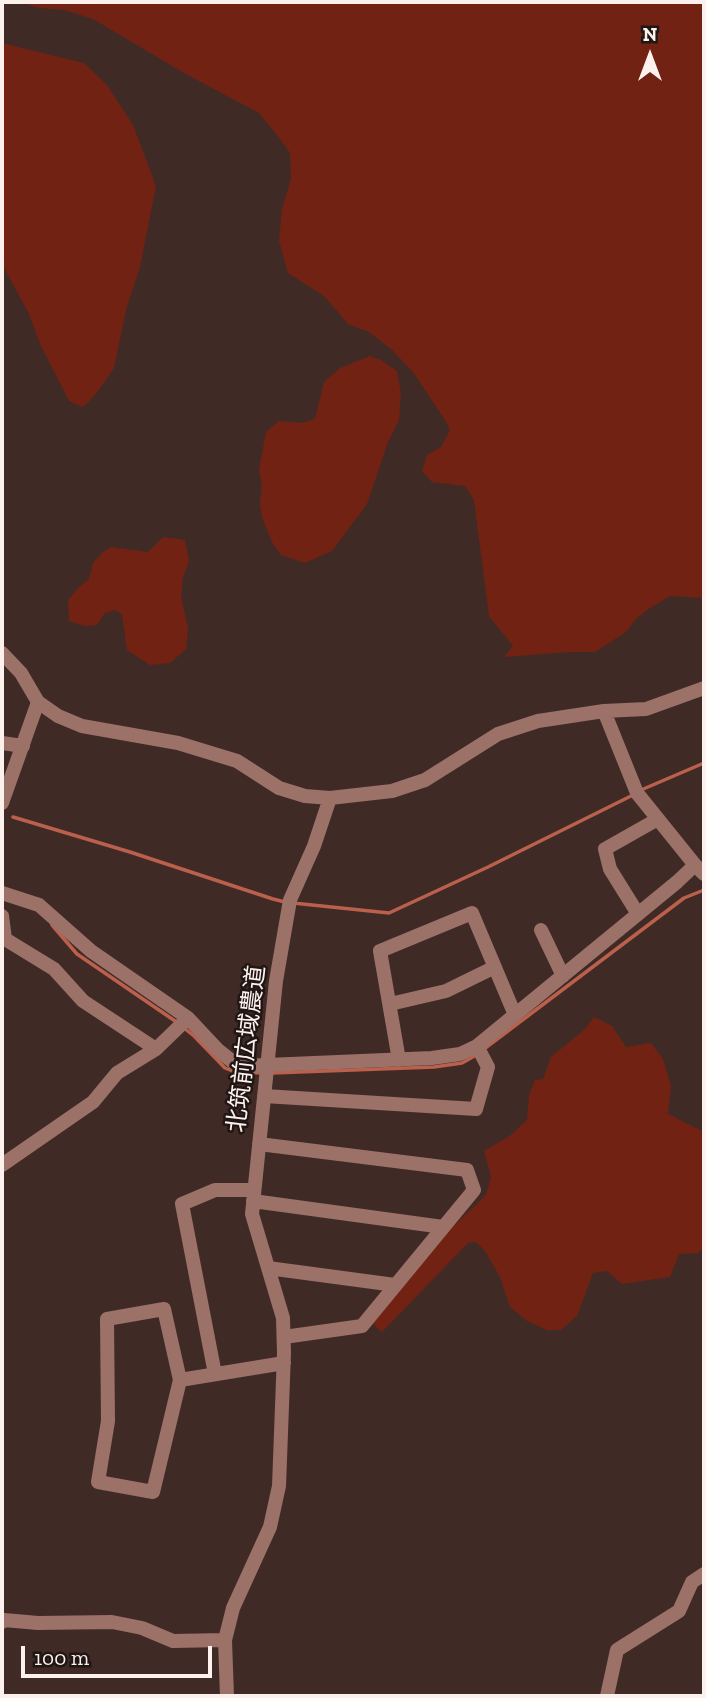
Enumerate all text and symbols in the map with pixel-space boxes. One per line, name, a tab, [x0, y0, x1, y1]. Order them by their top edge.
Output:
north arrow	[615, 21, 685, 91]
text: N	[643, 23, 657, 46]
street label: 北筑前広域農道	[222, 964, 272, 1134]
scale bar	[24, 1632, 215, 1676]
text: 100 m	[34, 1645, 89, 1670]

